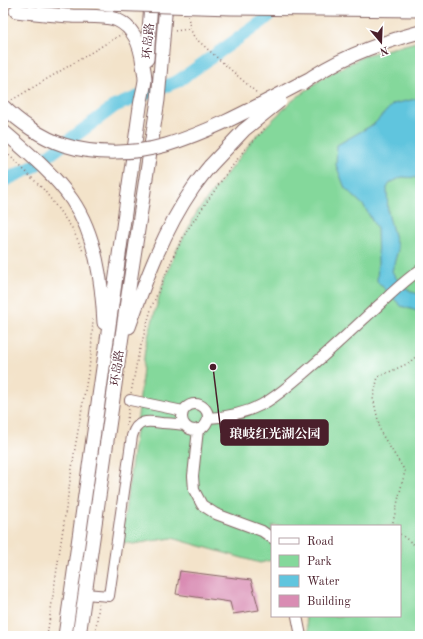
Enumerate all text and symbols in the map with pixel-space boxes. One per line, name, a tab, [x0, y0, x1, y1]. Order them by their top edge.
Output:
street label: 环岛路	[139, 22, 157, 60]
north arrow	[361, 22, 401, 62]
text: N	[377, 43, 390, 57]
street label: 环岛路	[108, 349, 126, 387]
callout: 琅岐红光湖公园	[221, 420, 328, 445]
text: 琅岐红光湖公园	[229, 426, 321, 441]
legend	[271, 525, 401, 617]
text: Road	[307, 536, 334, 548]
text: Park	[307, 556, 332, 568]
text: Water	[307, 576, 340, 588]
text: Building	[307, 596, 351, 608]

